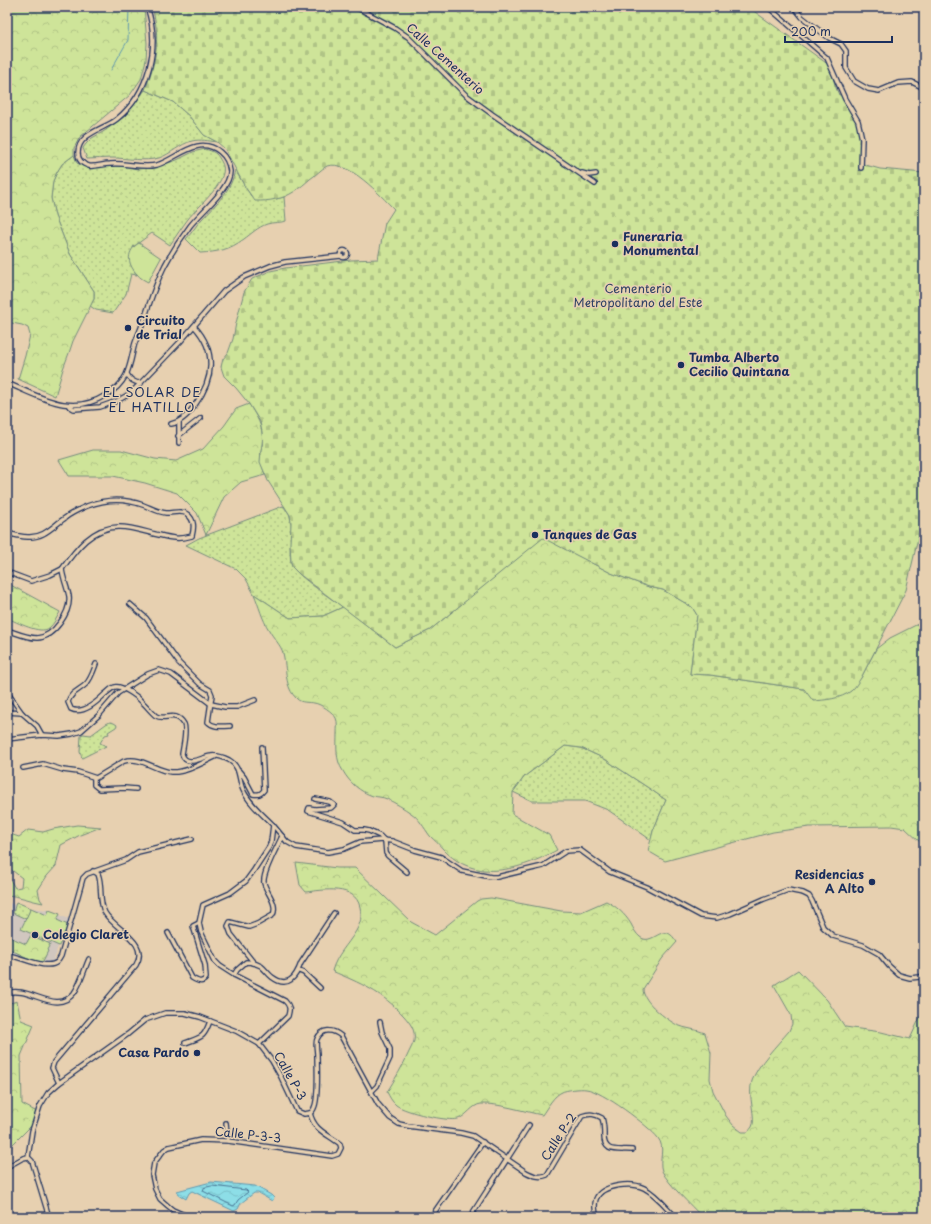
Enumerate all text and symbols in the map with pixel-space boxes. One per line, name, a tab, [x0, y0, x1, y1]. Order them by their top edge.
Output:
street label: Calle Cementerio	[403, 18, 489, 98]
scale bar	[785, 18, 892, 44]
text: 200 m	[791, 22, 831, 40]
place label: Funeraria Monumental	[623, 227, 699, 259]
marker: Funeraria Monumental	[610, 239, 620, 249]
park label: Cementerio Metropolitano del Este	[574, 279, 702, 311]
place label: Circuito de Trial	[136, 311, 185, 343]
marker: Circuito de Trial	[123, 323, 133, 333]
place label: Tumba Alberto Cecilio Quintana	[689, 348, 790, 380]
marker: Tumba Alberto Cecilio Quintana	[676, 360, 686, 370]
district label: EL SOLAR DE EL HATILLO	[103, 382, 201, 416]
place label: Tanques de Gas	[543, 525, 637, 543]
marker: Tanques de Gas	[530, 530, 540, 540]
place label: Residencias A Alto	[795, 865, 864, 897]
marker: Residencias A Alto	[867, 877, 877, 887]
place label: Colegio Claret	[43, 925, 129, 943]
marker: Colegio Claret	[30, 930, 40, 940]
place label: Casa Pardo	[118, 1043, 189, 1061]
marker: Casa Pardo	[192, 1048, 202, 1058]
street label: Calle P-3	[270, 1048, 312, 1103]
street label: Calle P-2	[536, 1109, 580, 1164]
street label: Calle P-3-3	[214, 1122, 282, 1146]

